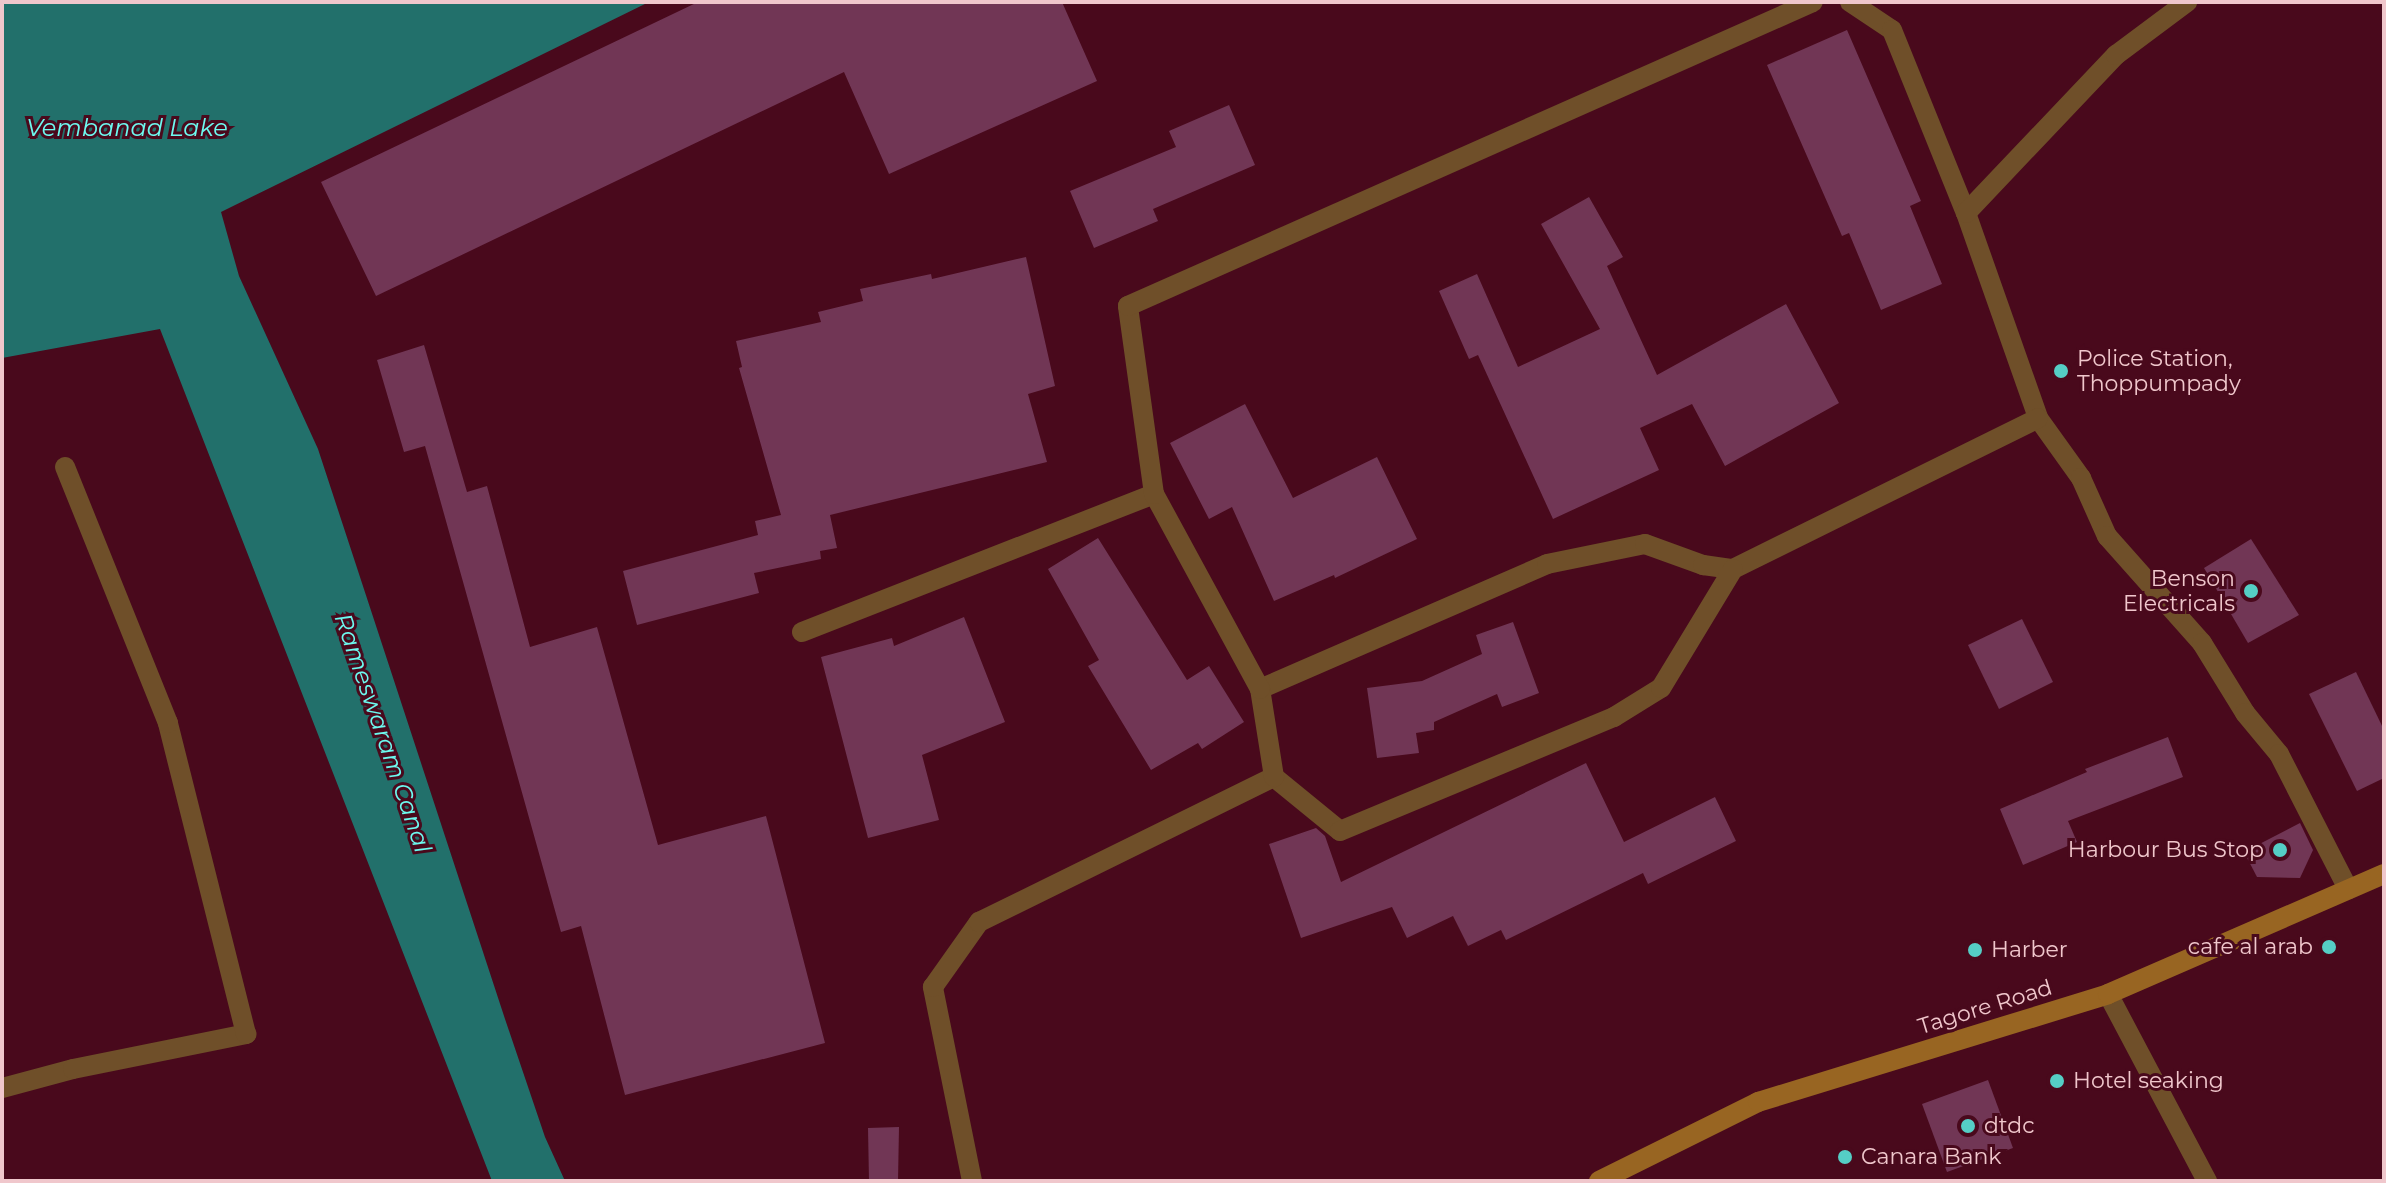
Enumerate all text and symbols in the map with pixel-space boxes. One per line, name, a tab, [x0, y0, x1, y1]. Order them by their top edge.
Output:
water label: Vembanad Lake	[26, 114, 228, 142]
place label: Police Station, Thoppumpady	[2077, 345, 2241, 396]
marker: Police Station, Thoppumpady	[2052, 362, 2070, 380]
place label: Benson Electricals	[2123, 565, 2235, 616]
marker: Benson Electricals	[2242, 582, 2260, 600]
water label: Rameswaram Canal	[328, 609, 438, 857]
place label: Harbour Bus Stop	[2068, 837, 2264, 863]
marker: Harbour Bus Stop	[2271, 841, 2289, 859]
place label: cafe al arab	[2188, 934, 2313, 960]
place label: Harber	[1991, 937, 2068, 963]
marker: cafe al arab	[2320, 938, 2338, 956]
marker: Harber	[1966, 941, 1984, 959]
street label: Tagore Road	[1915, 974, 2055, 1040]
place label: Hotel seaking	[2073, 1068, 2224, 1094]
marker: Hotel seaking	[2048, 1072, 2066, 1090]
place label: dtdc	[1984, 1113, 2035, 1139]
marker: dtdc	[1959, 1117, 1977, 1135]
place label: Canara Bank	[1861, 1144, 2002, 1170]
marker: Canara Bank	[1836, 1148, 1854, 1166]

